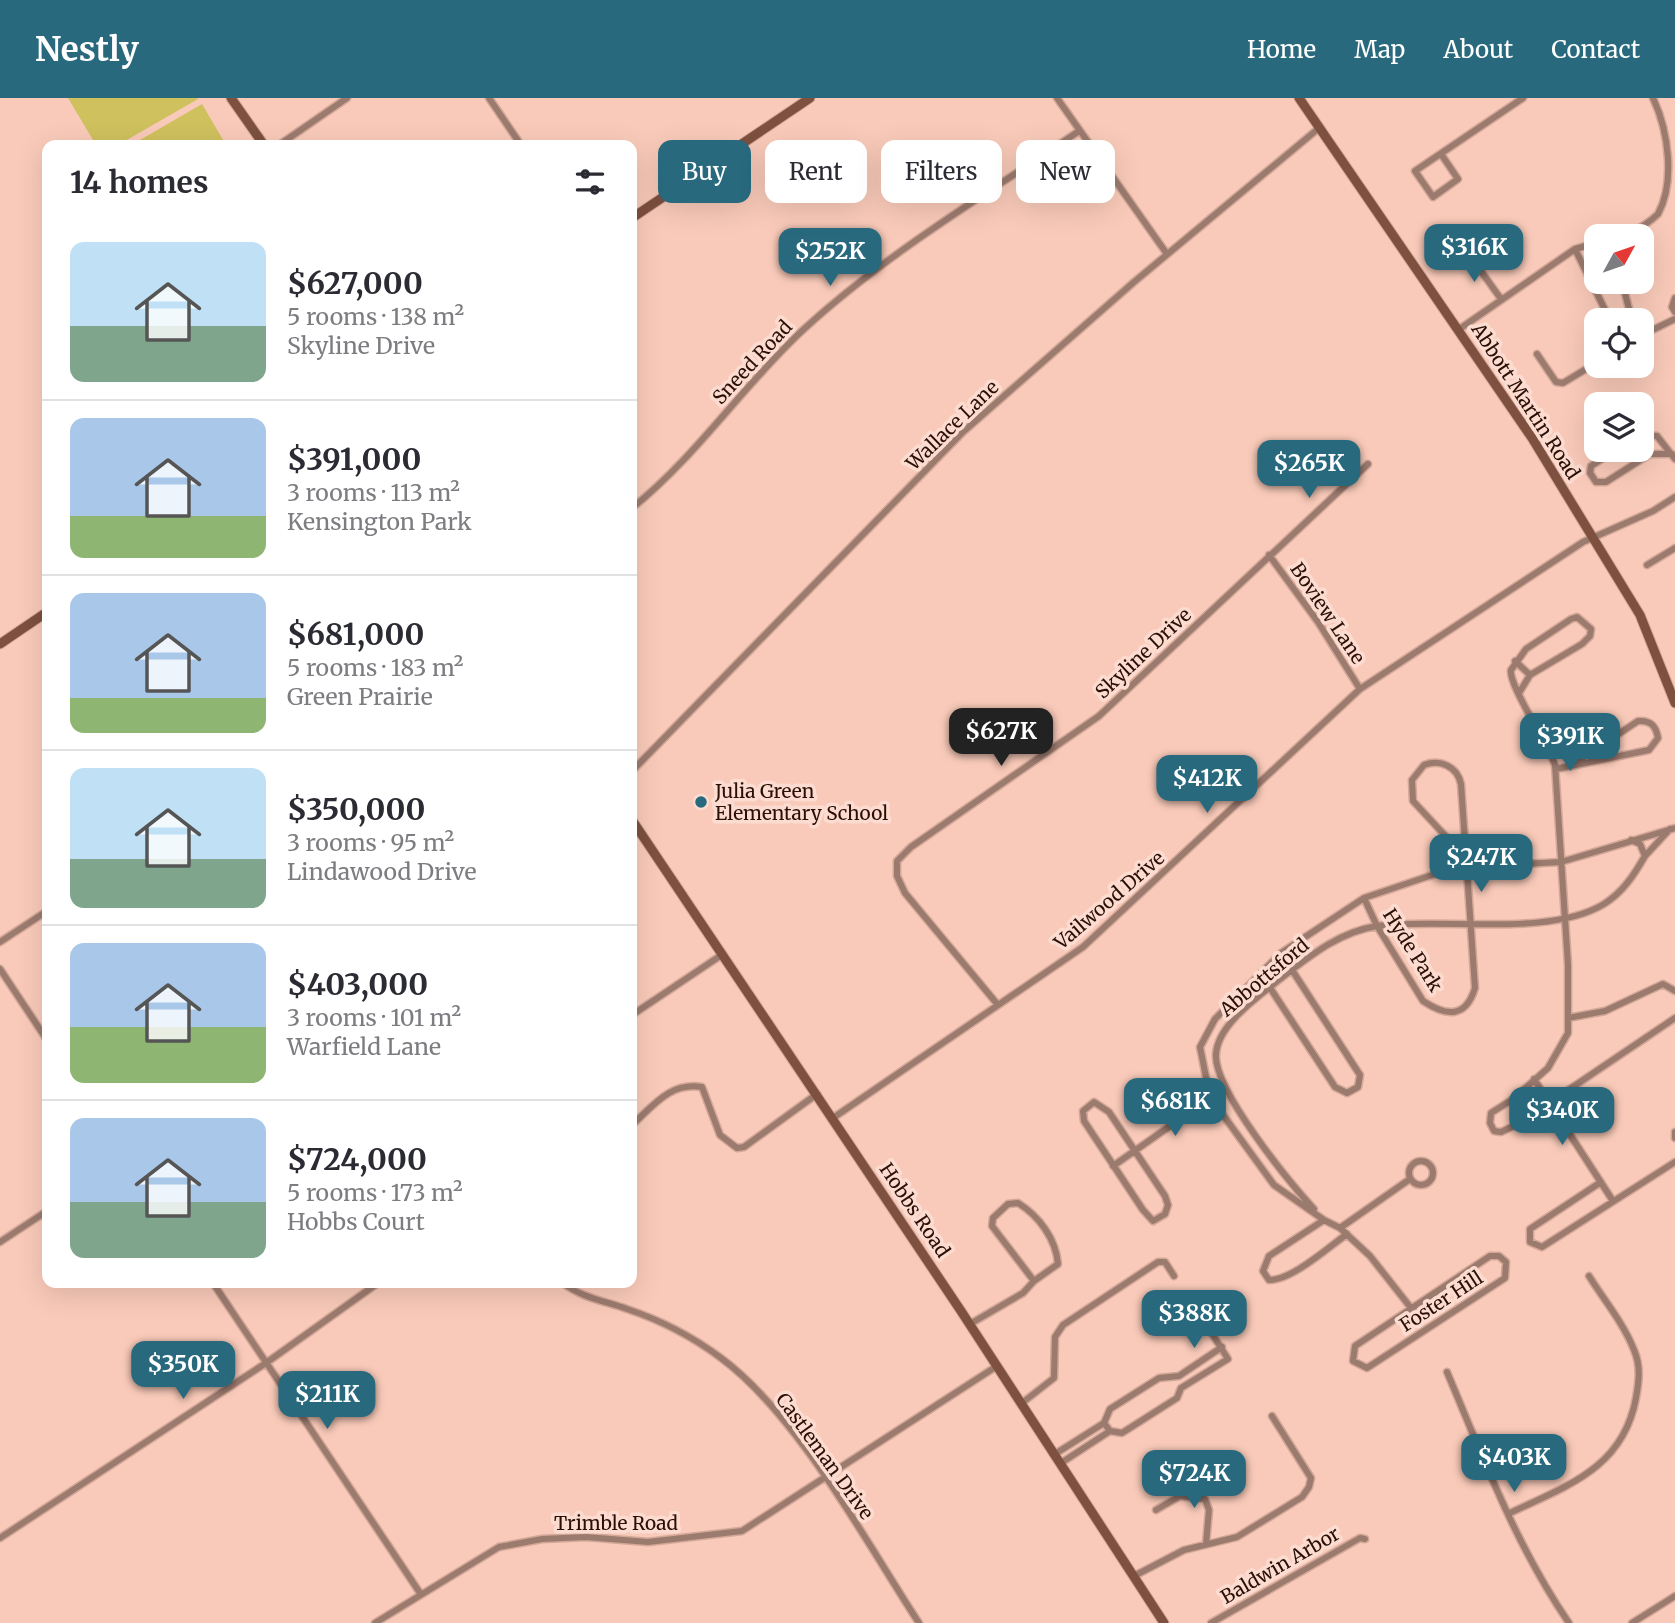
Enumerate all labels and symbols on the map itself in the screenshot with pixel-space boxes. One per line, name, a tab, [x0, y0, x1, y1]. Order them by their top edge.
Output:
north arrow	[1584, 224, 1654, 294]
pin: $316K	[1425, 225, 1523, 284]
pin: $252K	[781, 228, 879, 288]
street label: Sneed Road	[707, 315, 797, 409]
street label: Abbott Martin Road	[1466, 317, 1586, 484]
street label: Wallace Lane	[900, 375, 1003, 476]
pin: $265K	[1260, 440, 1358, 500]
street label: Boview Lane	[1285, 558, 1371, 668]
street label: Skyline Drive	[1090, 602, 1196, 703]
pin: $627K	[952, 708, 1050, 768]
pin: $391K	[1521, 714, 1619, 773]
pin: $412K	[1158, 756, 1256, 815]
place label: Julia Green Elementary School	[714, 779, 888, 825]
marker: Julia Green Elementary School	[693, 794, 709, 810]
pin: $247K	[1432, 834, 1530, 894]
street label: Vailwood Drive	[1048, 846, 1169, 955]
street label: Hyde Park	[1378, 904, 1448, 996]
street label: Abbottsford	[1214, 933, 1314, 1022]
pin: $681K	[1126, 1079, 1224, 1138]
pin: $340K	[1513, 1088, 1611, 1147]
street label: Hobbs Road	[875, 1158, 955, 1262]
street label: Foster Hill	[1395, 1265, 1487, 1337]
pin: $388K	[1145, 1290, 1243, 1350]
pin: $350K	[134, 1342, 232, 1401]
pin: $211K	[278, 1372, 376, 1431]
street label: Castleman Drive	[771, 1388, 879, 1524]
pin: $403K	[1465, 1434, 1563, 1494]
pin: $724K	[1145, 1450, 1243, 1510]
street label: Trimble Road	[554, 1511, 678, 1535]
street label: Baldwin Arbor	[1216, 1521, 1344, 1609]

